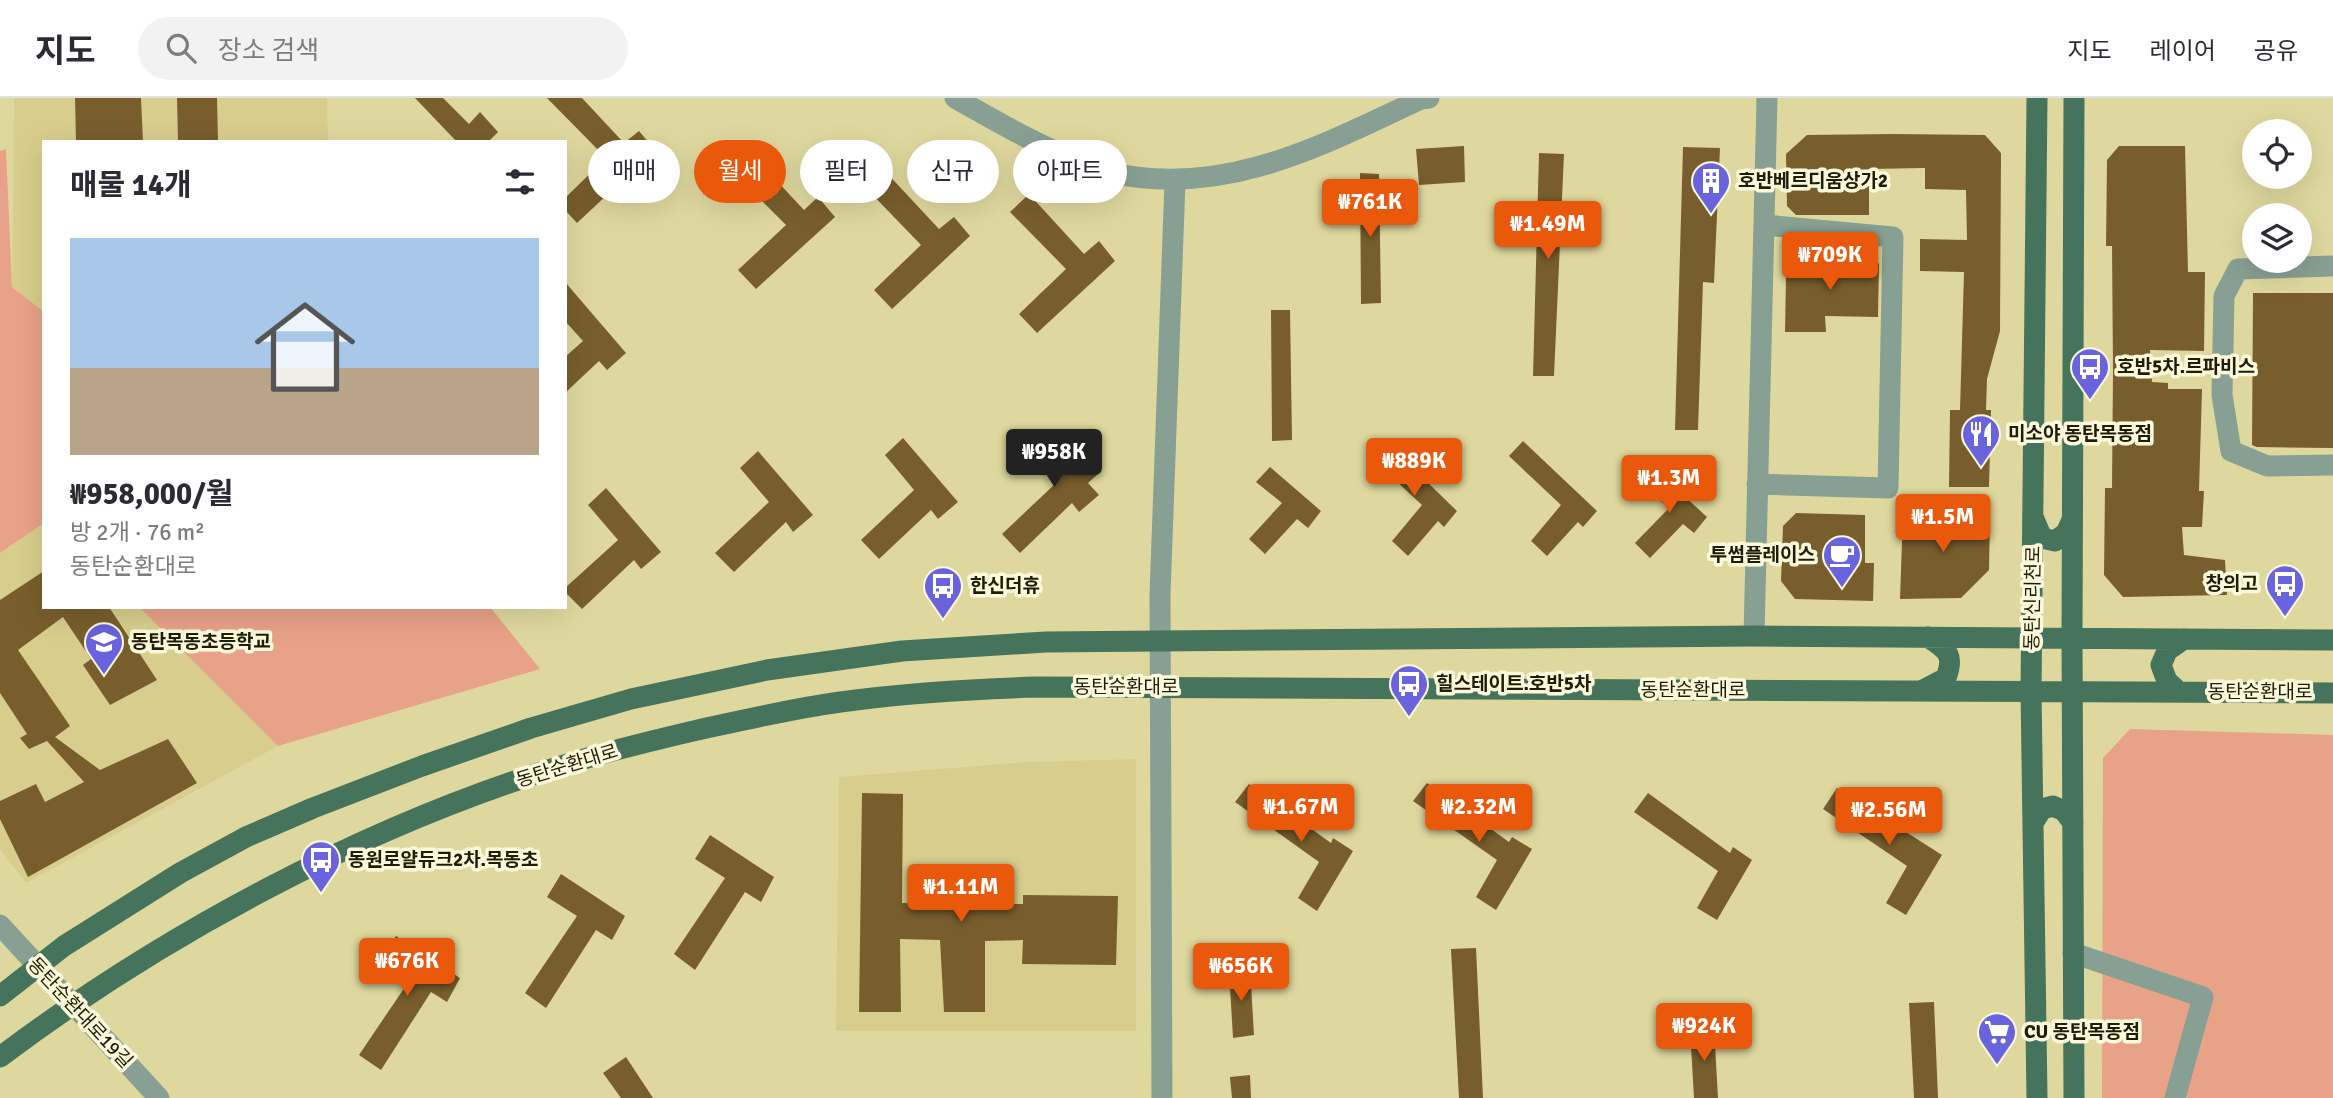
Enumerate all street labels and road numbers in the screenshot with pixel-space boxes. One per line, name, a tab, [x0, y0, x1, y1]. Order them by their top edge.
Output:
street label: 동탄신리천로	[2020, 545, 2046, 651]
street label: 동탄순환대로	[1074, 675, 1178, 699]
street label: 동탄순환대로	[1641, 678, 1745, 702]
street label: 동탄순환대로	[2208, 680, 2312, 704]
street label: 동탄순환대로	[513, 739, 621, 793]
street label: 동탄순환대로19길	[22, 953, 138, 1073]

